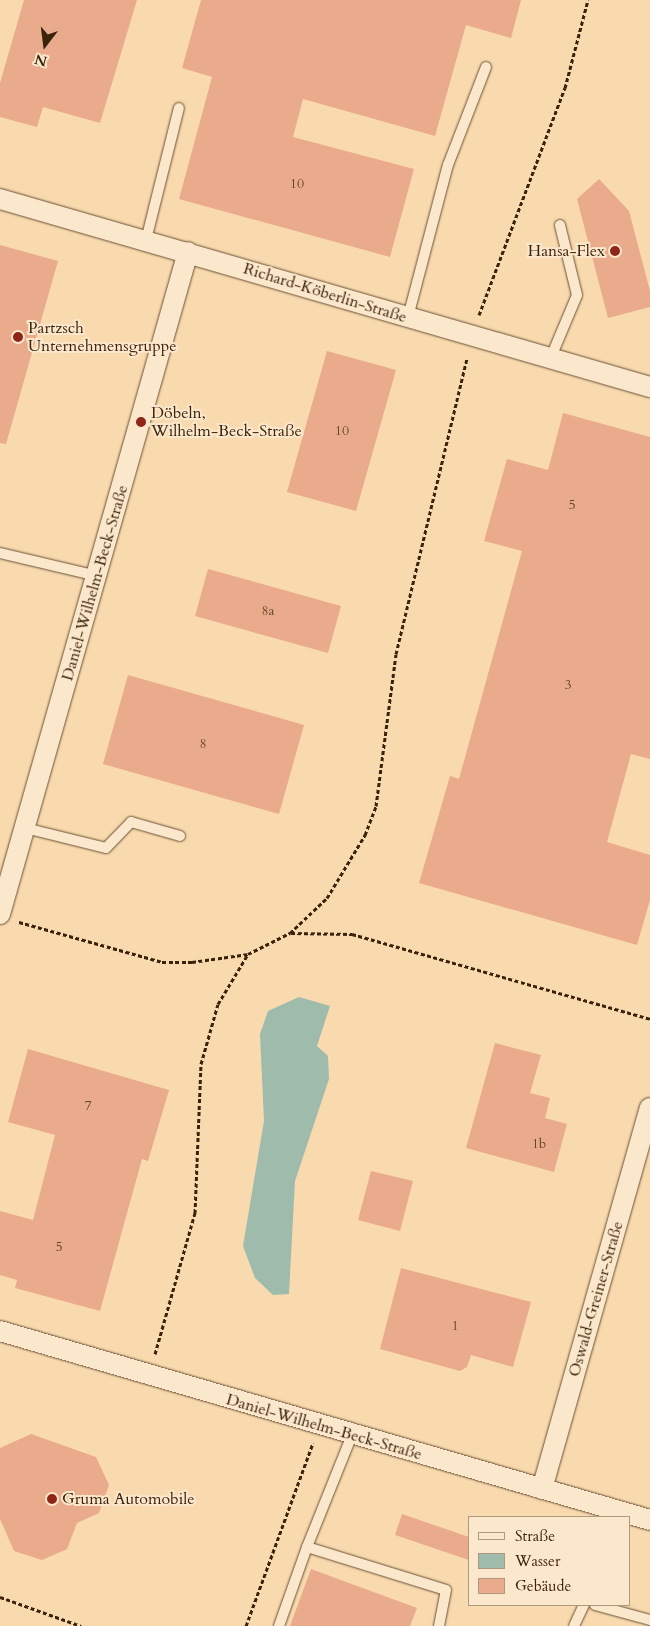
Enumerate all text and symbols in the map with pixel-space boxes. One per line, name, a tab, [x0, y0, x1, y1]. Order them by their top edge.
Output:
north arrow	[20, 20, 70, 70]
text: N	[33, 49, 49, 71]
house number: 10	[290, 176, 304, 192]
place label: Hansa-Flex	[528, 241, 605, 261]
marker: Hansa-Flex	[609, 245, 621, 257]
street label: Richard-Köberlin-Straße	[241, 259, 409, 327]
place label: Partzsch Unternehmensgruppe	[28, 318, 177, 356]
marker: Partzsch Unternehmensgruppe	[12, 331, 24, 343]
place label: Döbeln, Wilhelm-Beck-Straße	[151, 403, 302, 441]
marker: Döbeln, Wilhelm-Beck-Straße	[135, 416, 147, 428]
house number: 10	[335, 423, 349, 439]
street label: Daniel-Wilhelm-Beck-Straße	[58, 483, 132, 683]
house number: 5	[568, 497, 576, 513]
house number: 8a	[261, 603, 275, 619]
house number: 3	[564, 677, 572, 693]
house number: 8	[199, 736, 207, 752]
house number: 7	[84, 1098, 92, 1114]
house number: 1b	[532, 1136, 546, 1152]
street label: Oswald-Greiner-Straße	[565, 1219, 627, 1379]
house number: 5	[55, 1239, 63, 1255]
house number: 1	[451, 1318, 459, 1334]
street label: Daniel-Wilhelm-Beck-Straße	[224, 1390, 424, 1464]
place label: Gruma Automobile	[62, 1489, 194, 1509]
marker: Gruma Automobile	[46, 1493, 58, 1505]
legend	[468, 1516, 630, 1606]
text: Straße	[515, 1526, 555, 1546]
text: Wasser	[515, 1551, 560, 1571]
text: Gebäude	[515, 1576, 571, 1596]

